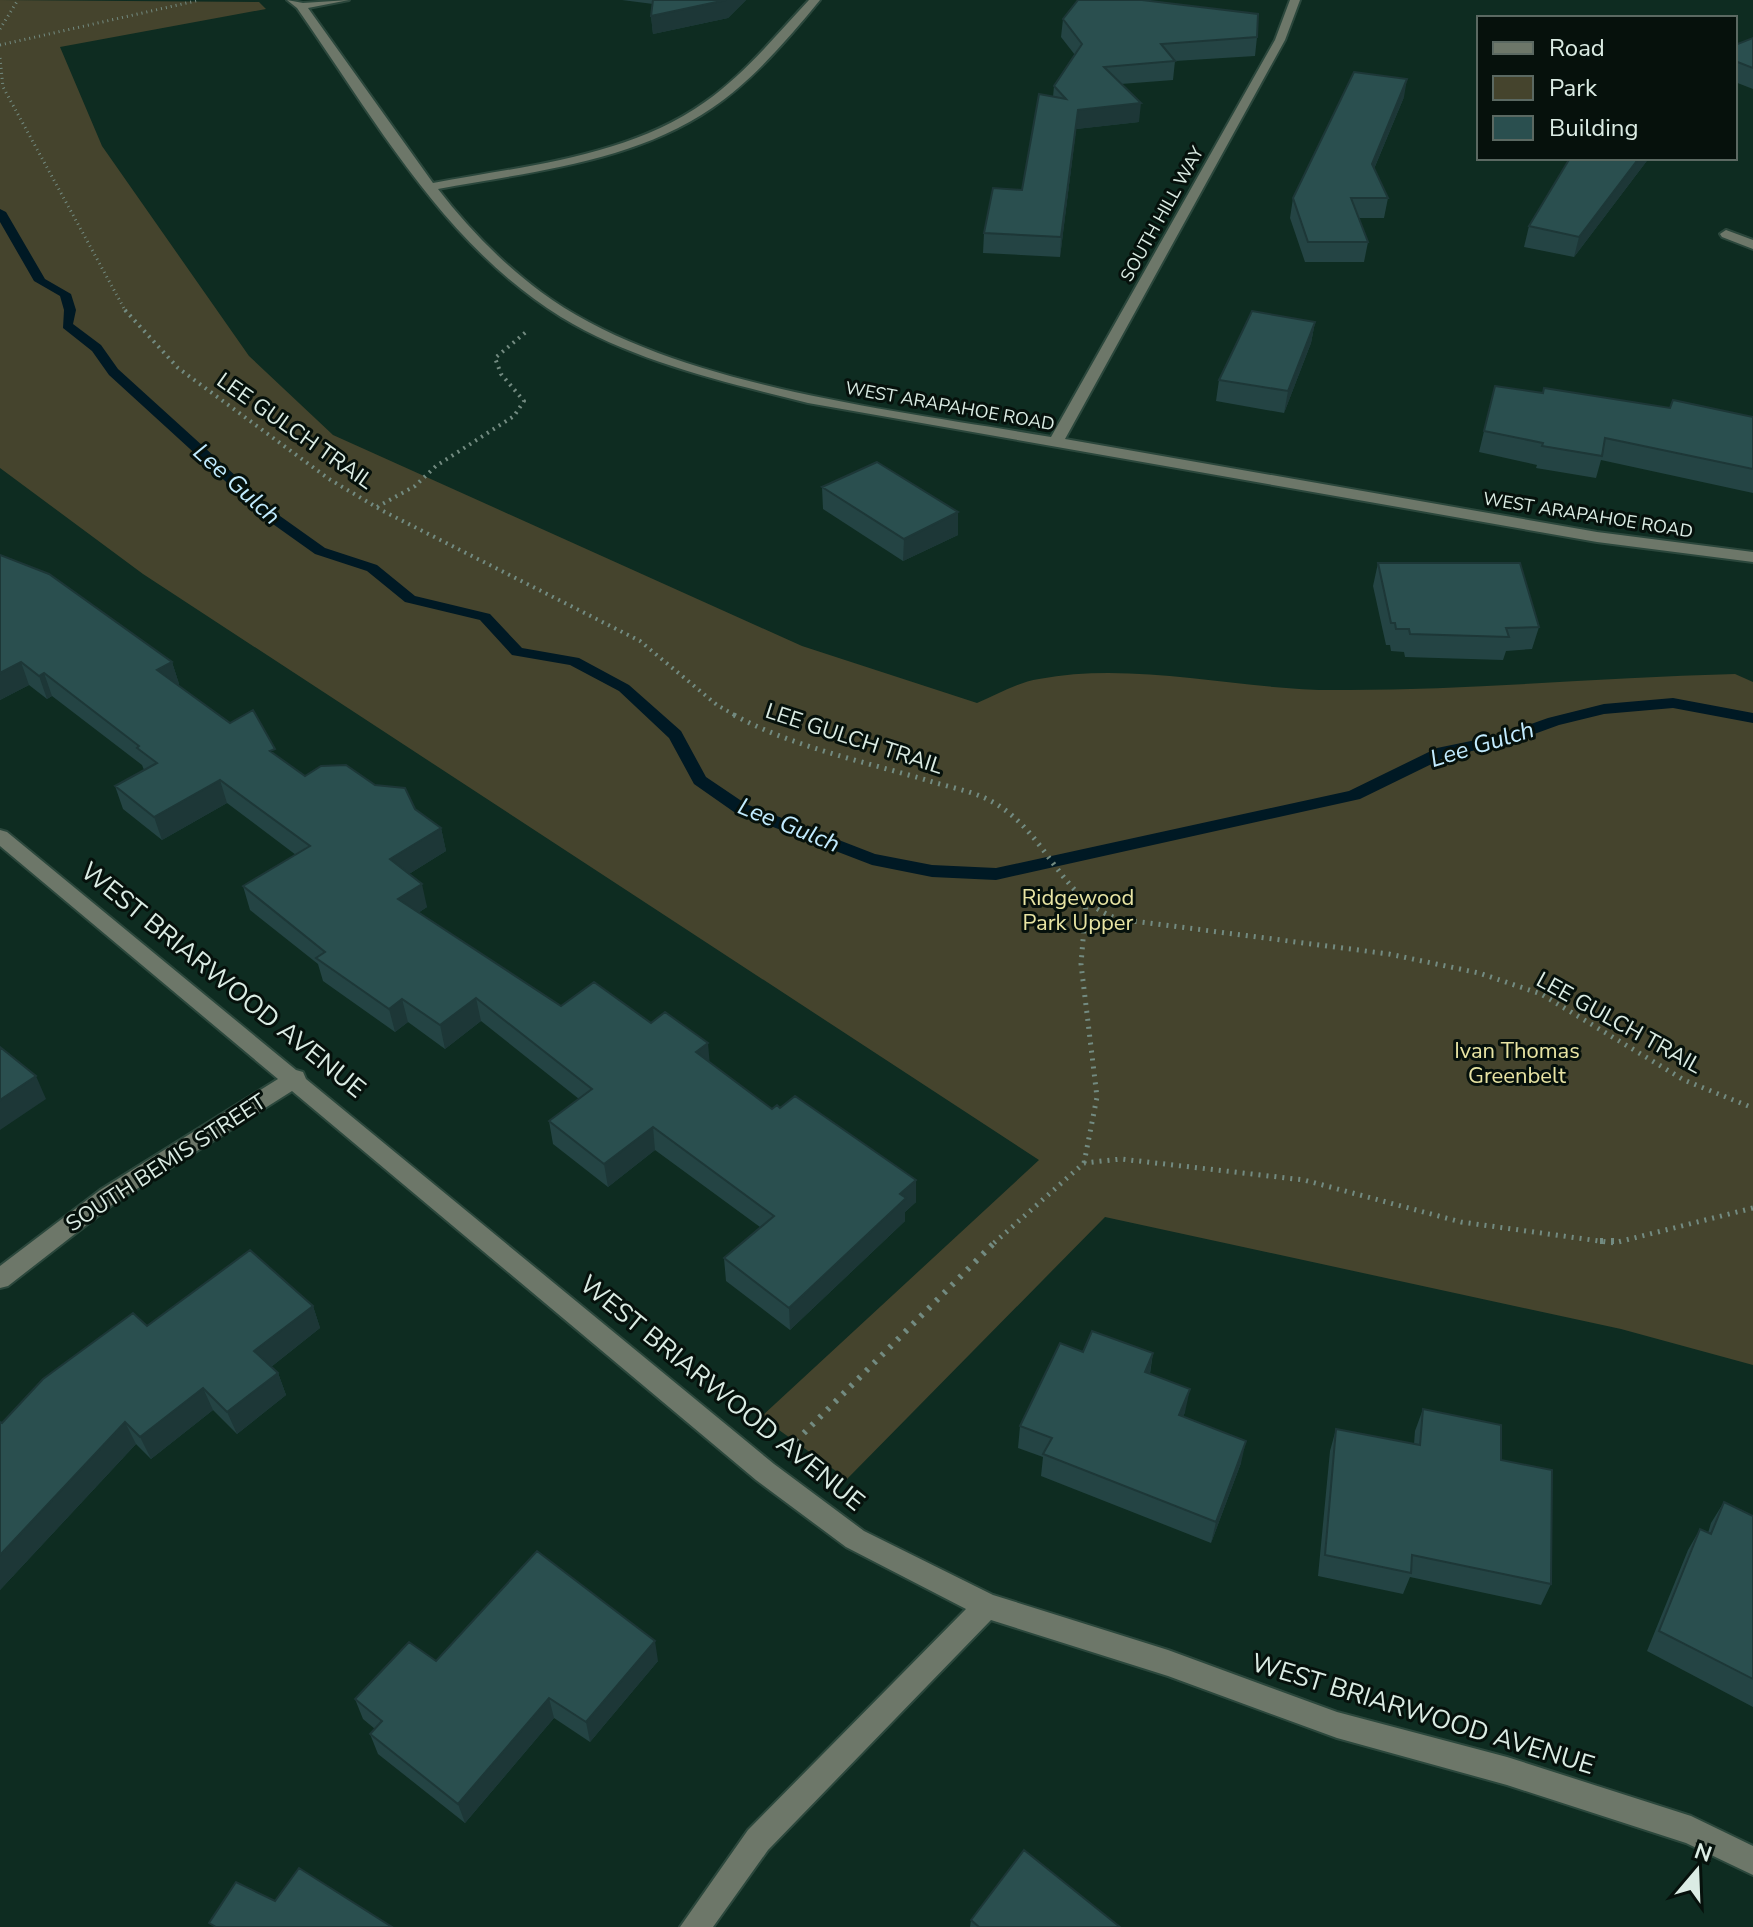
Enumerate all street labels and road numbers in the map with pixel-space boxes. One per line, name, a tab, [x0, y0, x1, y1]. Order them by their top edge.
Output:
street label: SOUTH HILL WAY	[1115, 142, 1209, 286]
street label: LEE GULCH TRAIL	[211, 366, 379, 496]
street label: WEST ARAPAHOE ROAD	[843, 376, 1057, 436]
street label: WEST ARAPAHOE ROAD	[1481, 487, 1695, 543]
street label: LEE GULCH TRAIL	[761, 696, 947, 782]
street label: WEST BRIARWOOD AVENUE	[73, 854, 373, 1106]
street label: LEE GULCH TRAIL	[1531, 965, 1707, 1081]
street label: SOUTH BEMIS STREET	[60, 1087, 273, 1239]
street label: WEST BRIARWOOD AVENUE	[572, 1267, 872, 1519]
street label: WEST BRIARWOOD AVENUE	[1247, 1645, 1599, 1783]

